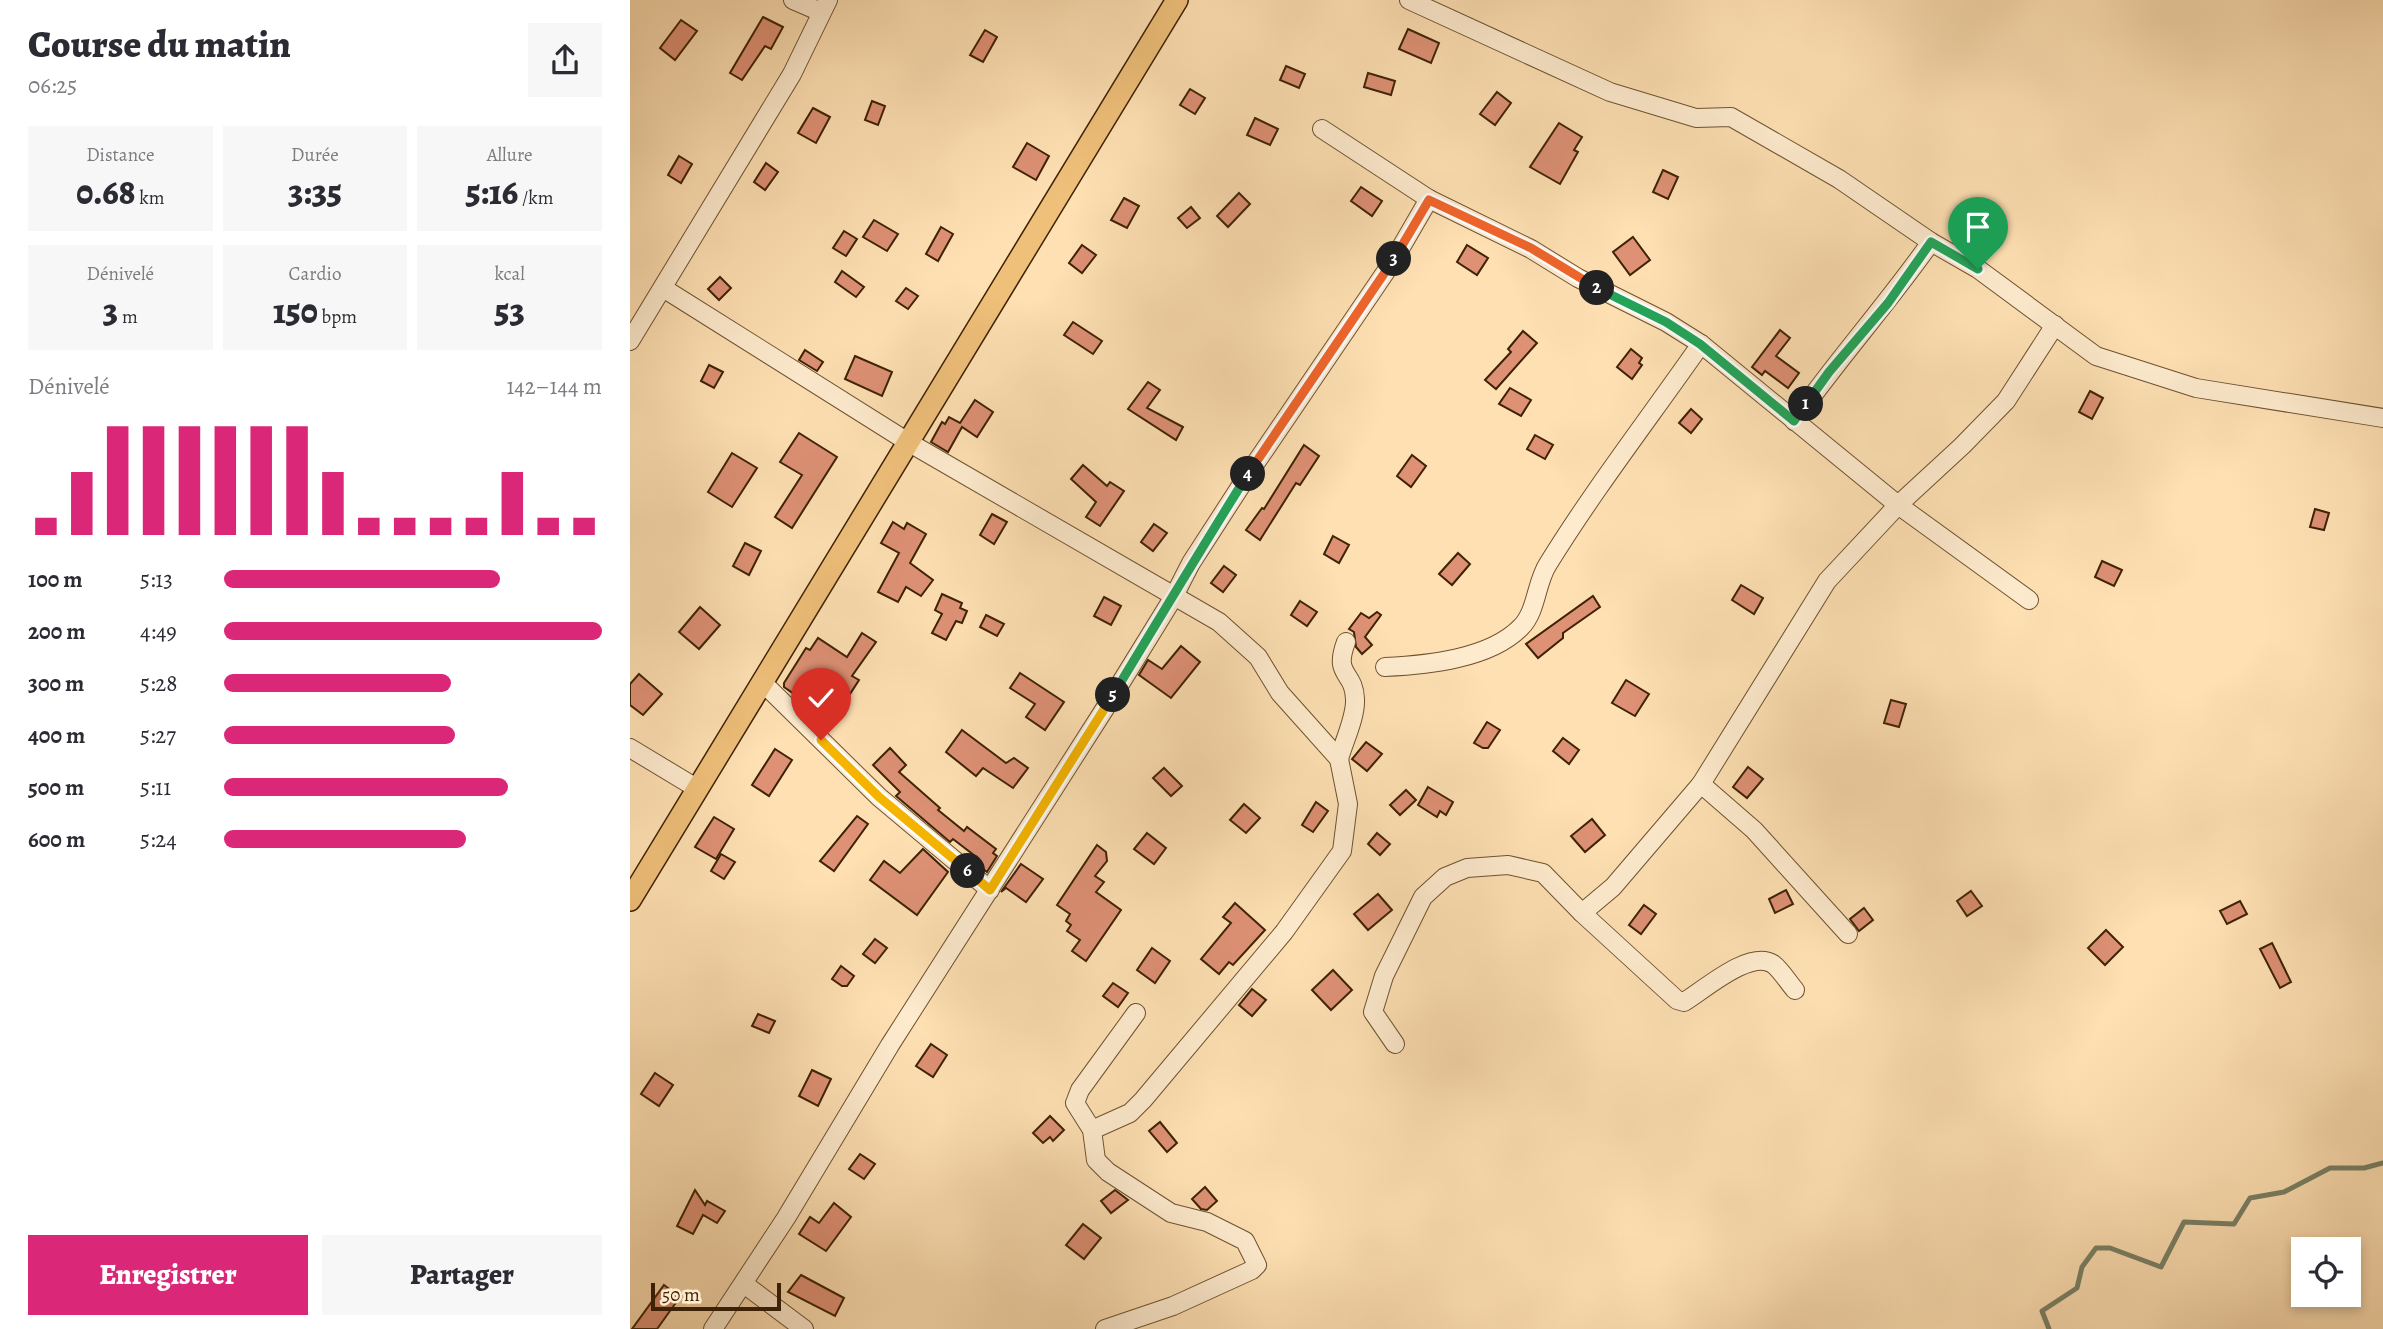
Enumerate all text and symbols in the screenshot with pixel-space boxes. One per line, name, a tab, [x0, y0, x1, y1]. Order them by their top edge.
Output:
text: Course du matin	[28, 18, 291, 70]
button: share	[528, 23, 602, 97]
text: 06:25	[28, 70, 77, 101]
text: Distance	[86, 142, 154, 168]
text: Durée	[291, 142, 339, 168]
text: Allure	[487, 142, 533, 168]
text: 0.68	[76, 168, 135, 216]
text: 3:35	[288, 168, 342, 216]
text: 5:16	[466, 168, 518, 216]
text: km	[135, 185, 164, 211]
text: /km	[518, 185, 554, 211]
pin	[1948, 197, 2008, 269]
icon: arrive	[1959, 208, 1997, 246]
pin: 3	[1376, 242, 1412, 276]
text: 3	[1389, 245, 1398, 271]
text: Dénivelé	[87, 261, 154, 287]
text: Cardio	[289, 261, 341, 287]
text: kcal	[494, 261, 525, 287]
pin: 2	[1580, 270, 1614, 306]
text: 2	[1592, 274, 1601, 300]
text: 3	[103, 287, 118, 335]
text: 150	[273, 287, 318, 335]
text: 53	[495, 287, 525, 335]
text: m	[118, 304, 138, 330]
text: bpm	[318, 304, 357, 330]
text: Dénivelé	[28, 371, 110, 402]
text: 142–144 m	[506, 371, 602, 402]
pin: 1	[1788, 386, 1824, 422]
text: 1	[1802, 390, 1809, 416]
pin: 4	[1230, 456, 1266, 491]
text: 4	[1243, 460, 1252, 486]
text: 100 m	[28, 564, 83, 595]
text: 5:13	[140, 564, 173, 595]
text: 200 m	[28, 616, 86, 647]
text: 4:49	[140, 616, 177, 647]
text: 300 m	[28, 668, 84, 699]
text: 5:28	[140, 668, 177, 699]
pin	[791, 668, 851, 740]
pin: 5	[1096, 678, 1130, 712]
icon: check	[802, 679, 840, 717]
text: 5	[1108, 681, 1117, 707]
text: 400 m	[28, 720, 85, 751]
text: 5:27	[140, 720, 176, 751]
text: 500 m	[28, 772, 84, 803]
text: 5:11	[140, 772, 171, 803]
text: 600 m	[28, 824, 85, 855]
text: 5:24	[140, 824, 177, 855]
pin: 6	[950, 854, 986, 888]
text: 6	[963, 857, 972, 883]
button: Enregistrer	[28, 1235, 308, 1315]
button: Partager	[322, 1235, 602, 1315]
map controls	[2291, 1237, 2361, 1307]
button: locate	[2291, 1237, 2361, 1307]
scale bar	[651, 1280, 780, 1312]
text: 50 m	[662, 1282, 700, 1308]

